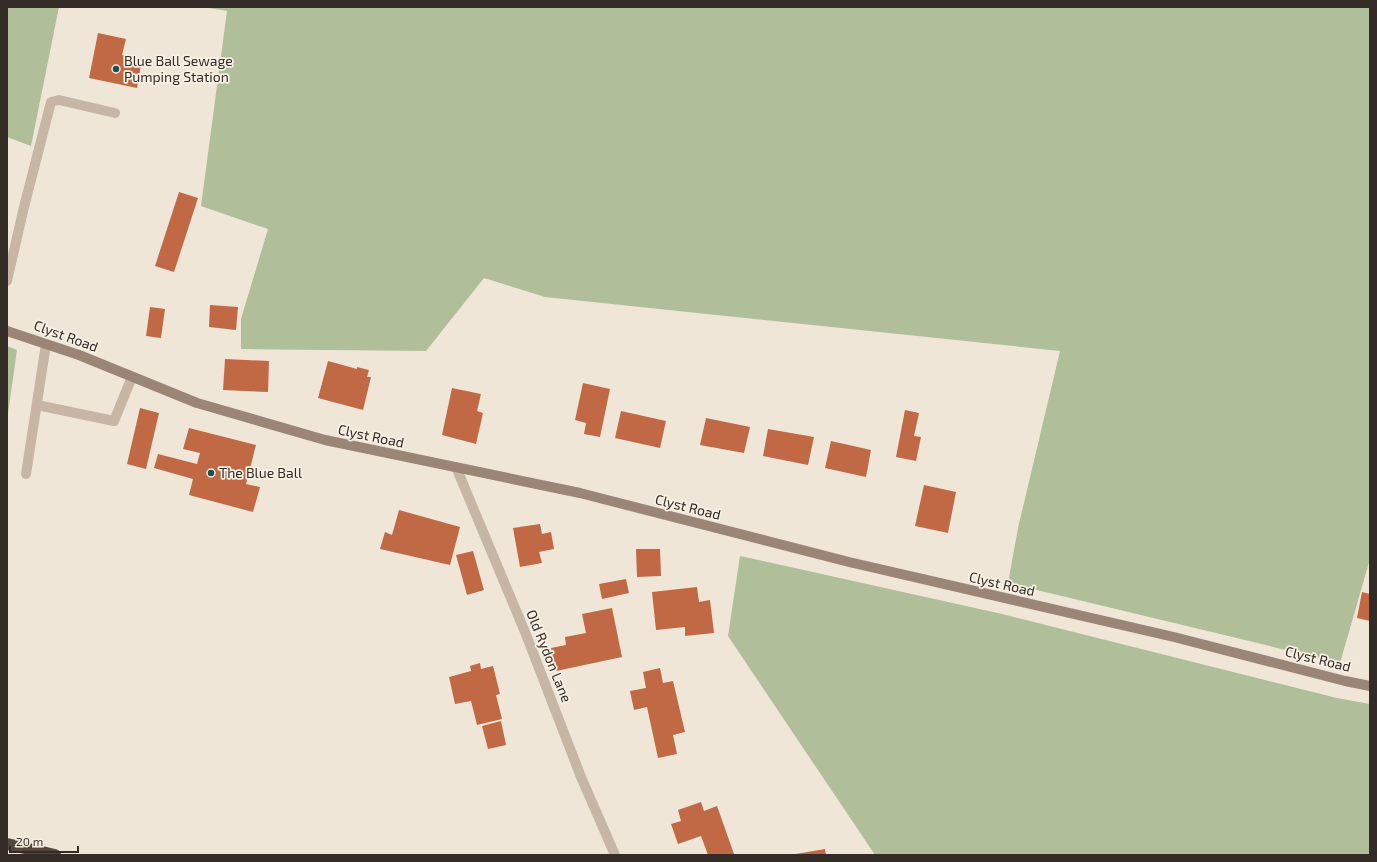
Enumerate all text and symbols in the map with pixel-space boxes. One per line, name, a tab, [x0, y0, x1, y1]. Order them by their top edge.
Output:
place label: Blue Ball Sewage Pumping Station	[124, 52, 233, 85]
marker: Blue Ball Sewage Pumping Station	[111, 64, 121, 74]
street label: Clyst Road	[32, 316, 101, 355]
street label: Clyst Road	[337, 420, 406, 451]
place label: The Blue Ball	[219, 464, 303, 481]
marker: The Blue Ball	[206, 468, 216, 478]
street label: Clyst Road	[654, 490, 723, 523]
street label: Clyst Road	[968, 568, 1037, 599]
street label: Old Rydon Lane	[523, 607, 576, 705]
street label: Clyst Road	[1284, 642, 1353, 675]
scale bar	[10, 828, 78, 854]
text: 20 m	[16, 834, 43, 848]

